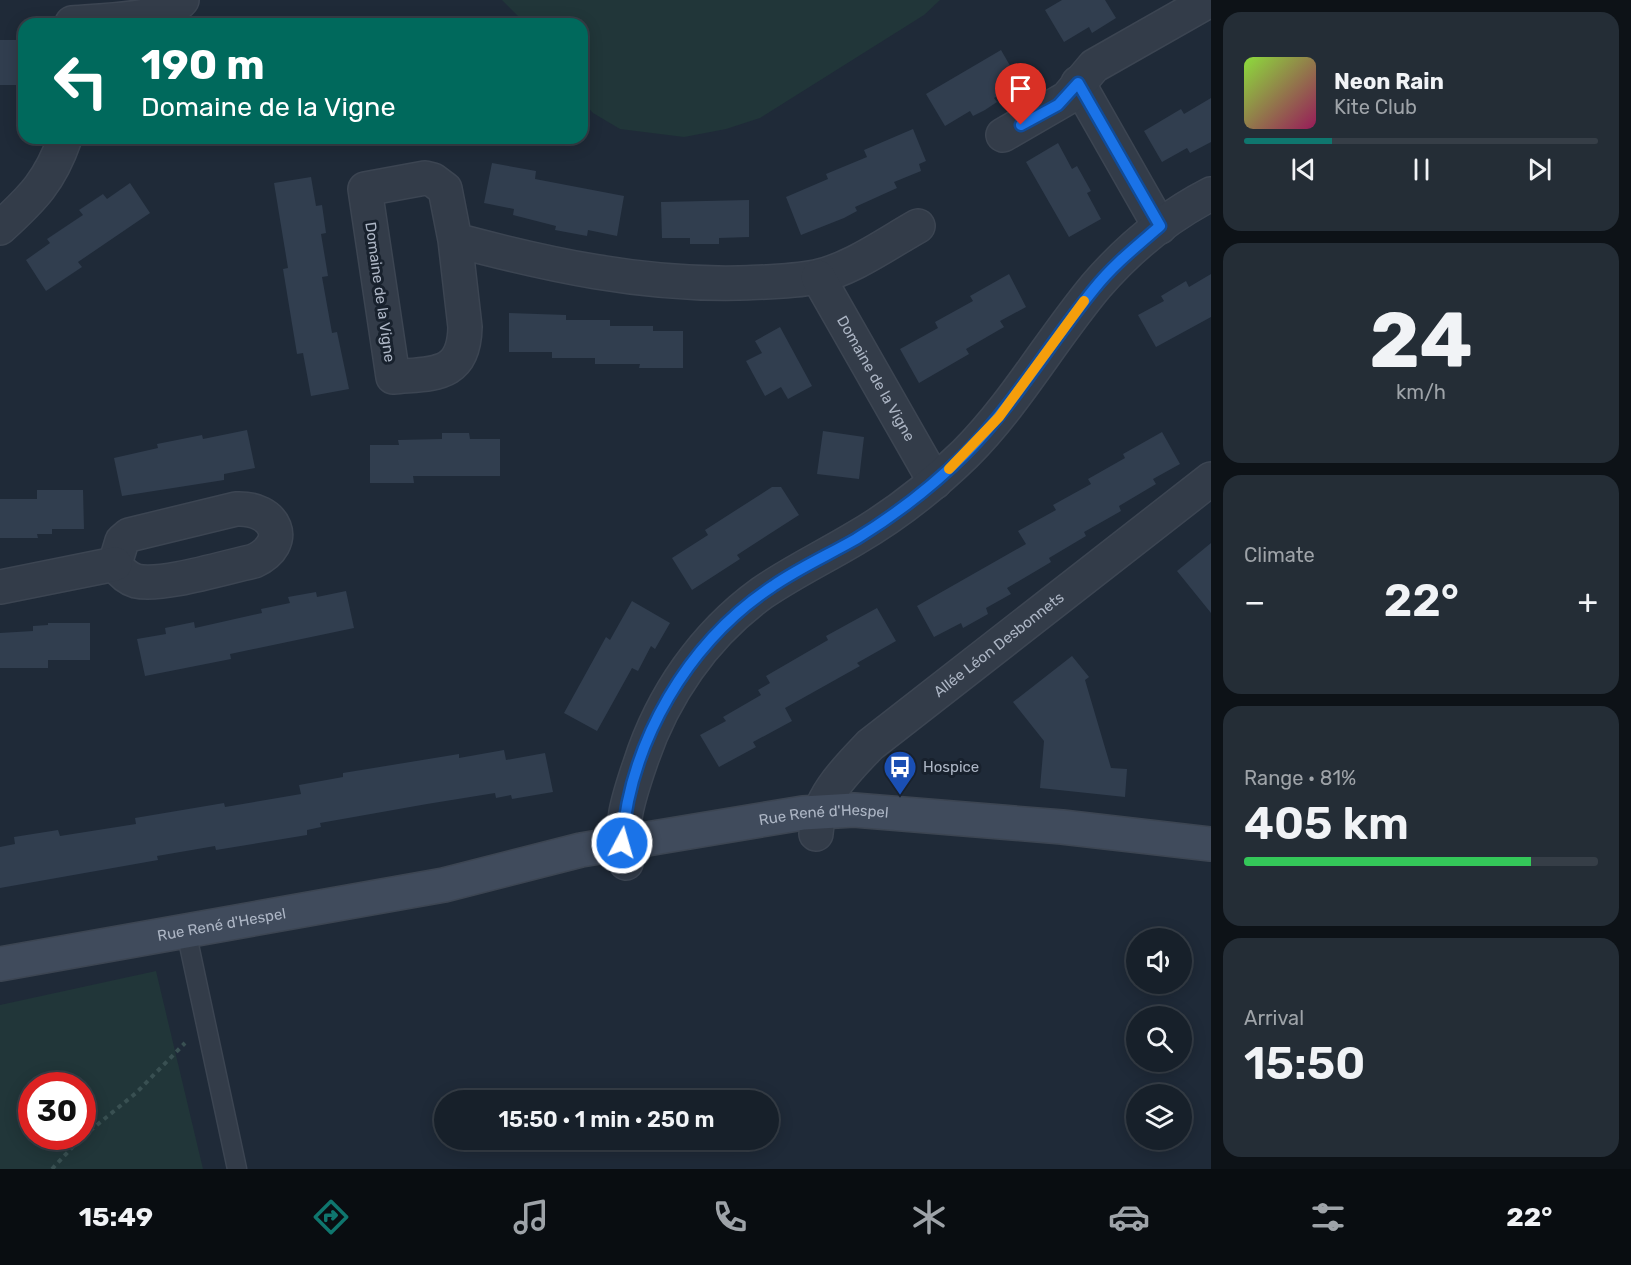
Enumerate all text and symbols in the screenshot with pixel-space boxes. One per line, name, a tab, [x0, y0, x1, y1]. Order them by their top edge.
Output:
text: 190 m	[141, 40, 265, 90]
icon: left	[42, 42, 120, 120]
pin	[995, 63, 1046, 125]
text: Neon Rain	[1334, 68, 1444, 95]
icon: arrive	[1004, 72, 1037, 105]
text: Domaine de la Vigne	[141, 91, 396, 123]
text: Kite Club	[1334, 95, 1417, 119]
icon: previous	[1287, 153, 1320, 186]
icon: pause	[1405, 153, 1438, 186]
icon: next	[1523, 153, 1556, 186]
street label: Domaine de la Vigne	[361, 221, 399, 363]
text: 24	[1369, 294, 1473, 387]
street label: Domaine de la Vigne	[833, 313, 919, 445]
text: km/h	[1396, 380, 1446, 404]
text: Climate	[1244, 543, 1315, 567]
text: 22°	[1384, 574, 1459, 627]
text: −	[1244, 582, 1265, 621]
text: +	[1577, 582, 1598, 621]
street label: Allée Léon Desbonnets	[930, 588, 1068, 701]
bus stop icon: Hospice	[882, 749, 918, 796]
place label: Hospice	[923, 758, 979, 776]
text: Range · 81%	[1244, 766, 1356, 790]
text: 405 km	[1244, 797, 1409, 850]
street label: Rue René d'Hespel	[758, 801, 889, 829]
position arrow	[590, 811, 654, 875]
street label: Rue René d'Hespel	[156, 904, 287, 945]
map controls	[1126, 928, 1192, 1150]
button: sound	[1126, 928, 1192, 994]
button: search	[1126, 1006, 1192, 1072]
text: Arrival	[1244, 1006, 1304, 1030]
text: 15:50	[1244, 1037, 1365, 1090]
speed limit sign: 30	[18, 1072, 96, 1150]
button: layers	[1126, 1084, 1192, 1150]
text: 15:50 · 1 min · 250 m	[499, 1106, 715, 1133]
icon: directions	[310, 1196, 352, 1238]
icon: music	[510, 1196, 552, 1238]
icon: phone	[709, 1196, 751, 1238]
icon: climate	[908, 1196, 950, 1238]
icon: car	[1108, 1196, 1150, 1238]
icon: filters	[1307, 1196, 1349, 1238]
text: 15:49	[79, 1201, 153, 1233]
text: 22°	[1506, 1201, 1552, 1233]

